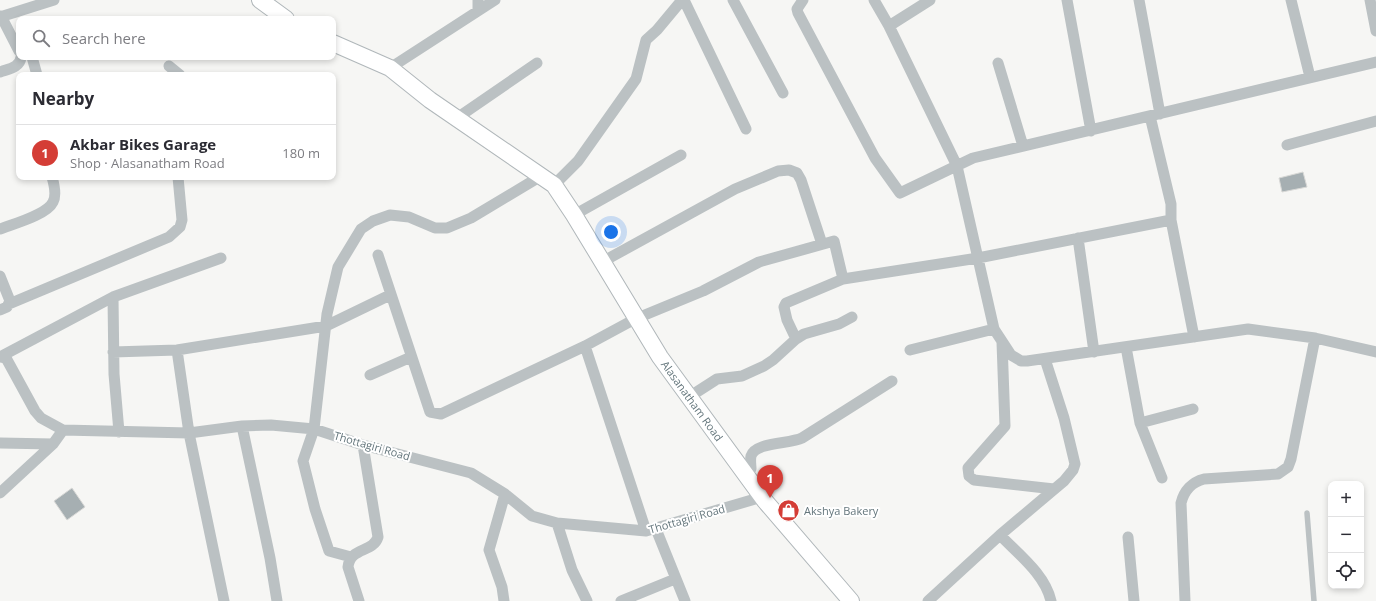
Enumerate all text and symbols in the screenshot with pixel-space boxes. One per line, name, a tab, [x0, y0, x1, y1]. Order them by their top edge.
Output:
search box	[16, 16, 336, 60]
icon: search	[30, 27, 52, 49]
text: Search here	[62, 28, 146, 48]
text: Nearby	[32, 87, 94, 110]
text: Akbar Bikes Garage	[70, 134, 216, 154]
text: 1	[41, 144, 49, 162]
text: 180 m	[282, 144, 320, 162]
text: Shop · Alasanatham Road	[70, 154, 225, 172]
your location	[601, 222, 621, 242]
street label: Alasanatham Road	[658, 357, 727, 444]
street label: Thottagiri Road	[332, 427, 412, 464]
pin: 1	[757, 465, 783, 498]
map controls	[1328, 481, 1364, 589]
button: +	[1328, 481, 1364, 517]
shop icon: Akshya Bakery	[775, 498, 801, 524]
street label: Thottagiri Road	[647, 500, 727, 537]
place label: Akshya Bakery	[804, 503, 879, 518]
button: −	[1328, 517, 1364, 553]
button: locate	[1328, 553, 1364, 589]

